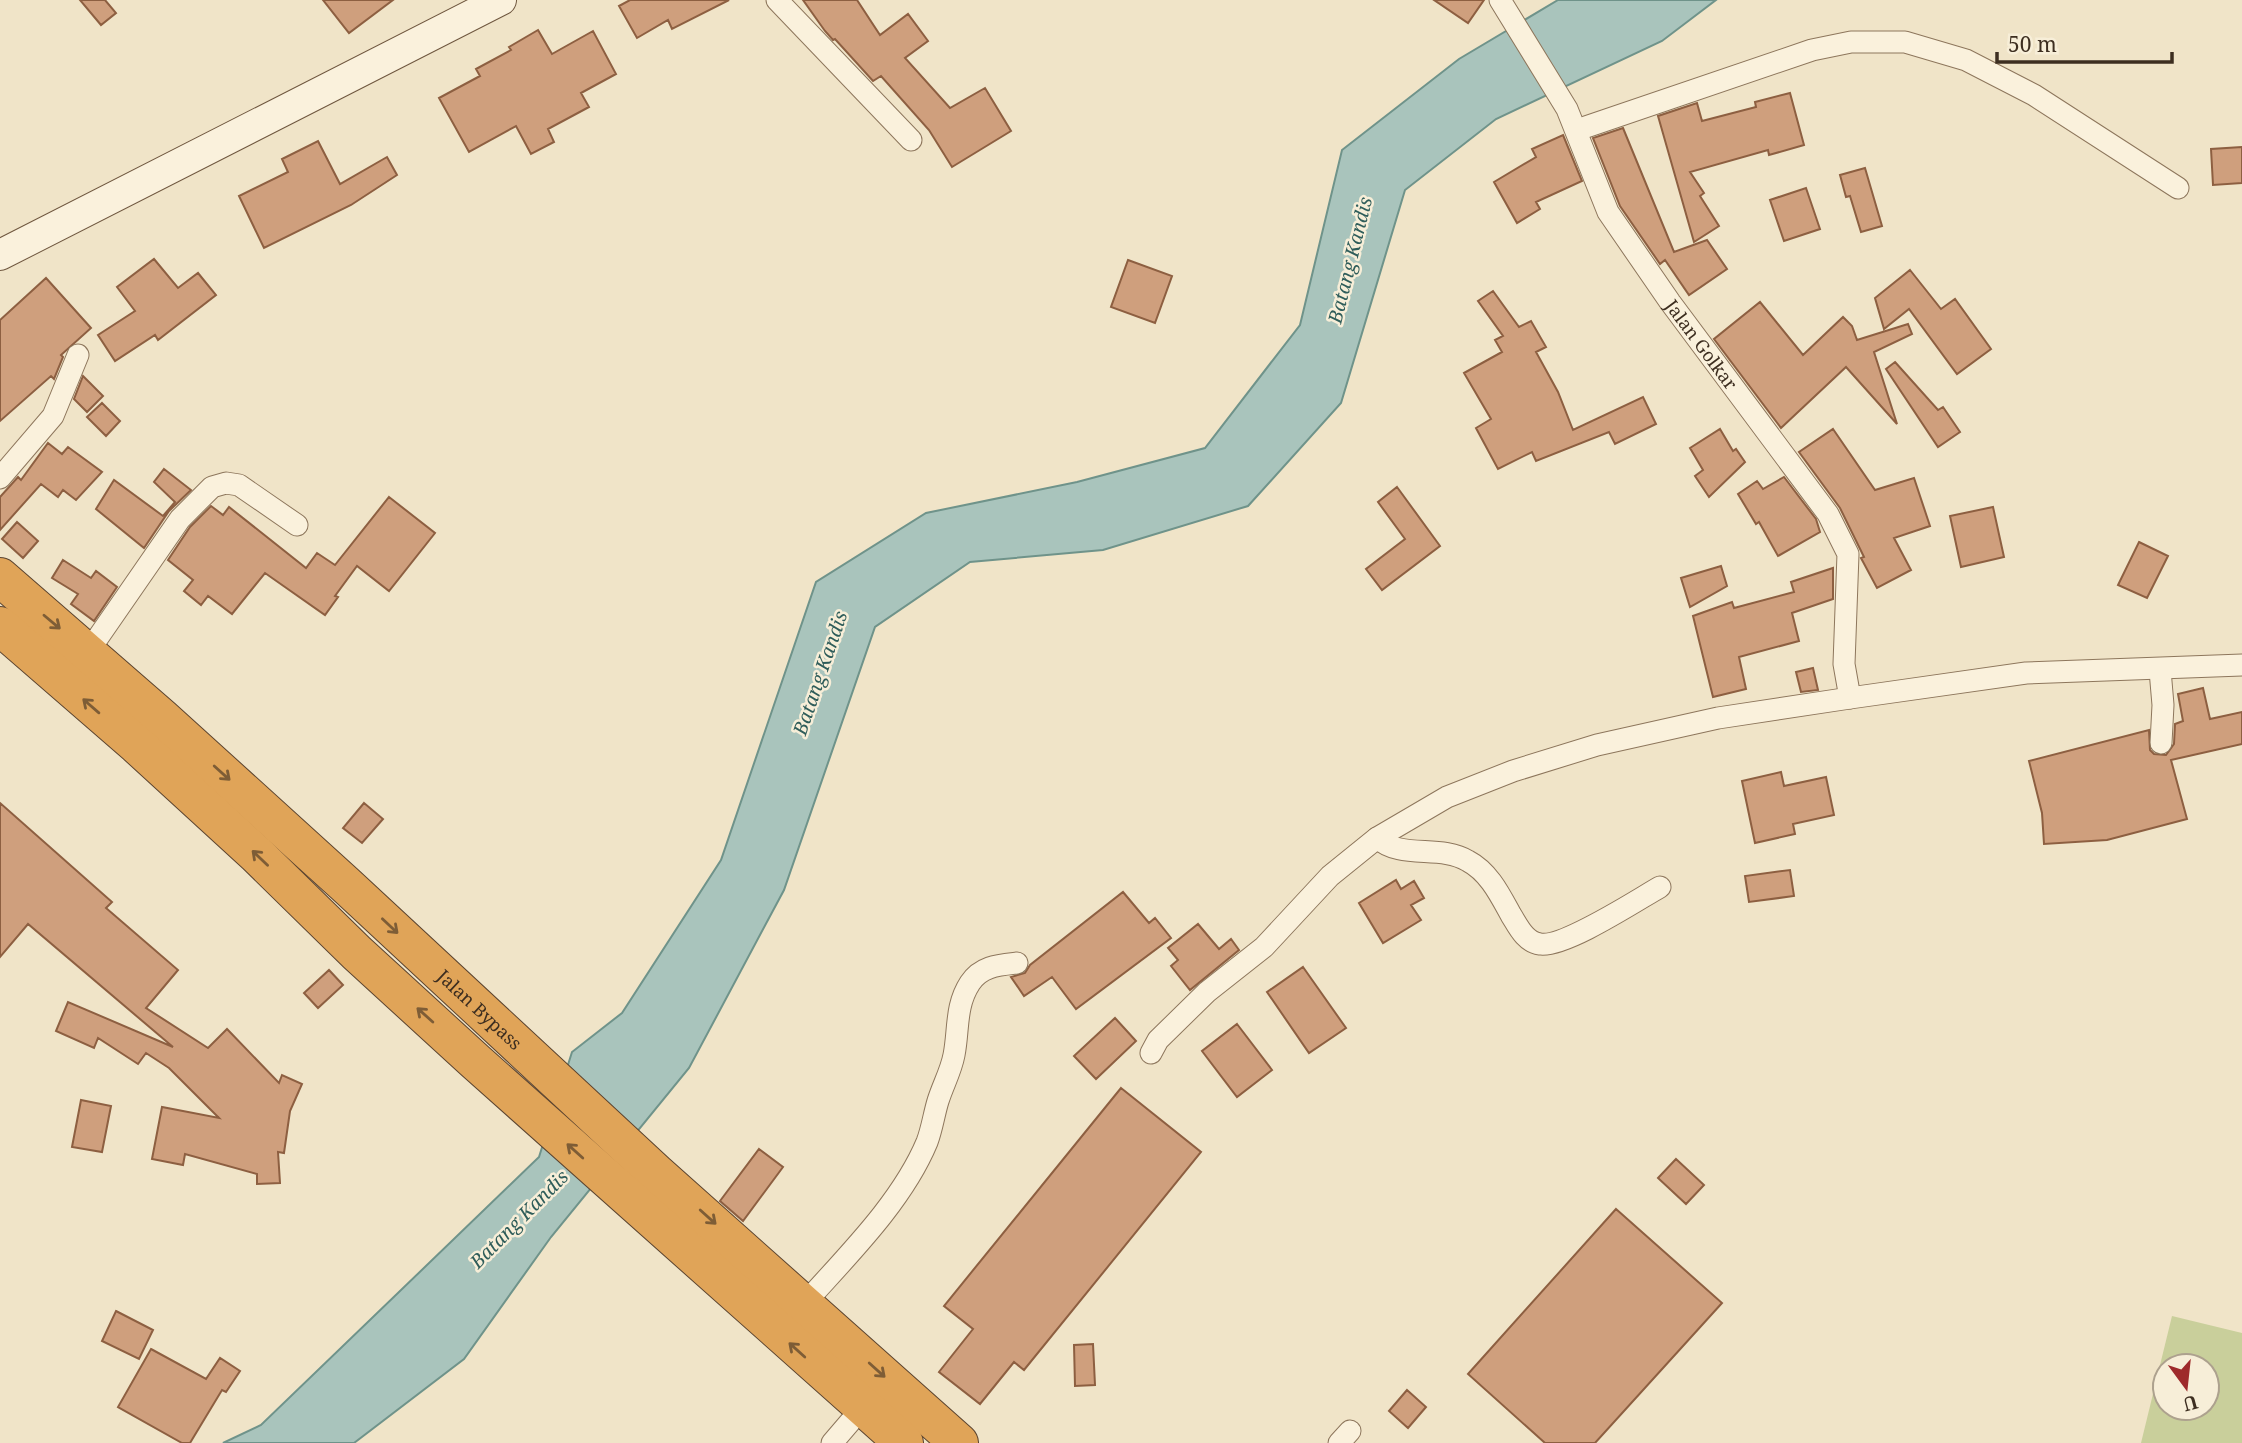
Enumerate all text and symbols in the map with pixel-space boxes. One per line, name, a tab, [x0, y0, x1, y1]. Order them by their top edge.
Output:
scale bar	[1997, 21, 2172, 65]
text: 50 m	[2008, 30, 2057, 58]
water label: Batang Kandis	[1321, 194, 1378, 327]
street label: Jalan Golkar	[1660, 294, 1743, 395]
water label: Batang Kandis	[786, 607, 853, 739]
one-way arrow	[42, 614, 60, 630]
one-way arrow	[82, 698, 100, 714]
one-way arrow	[213, 764, 230, 781]
one-way arrow	[252, 850, 269, 867]
one-way arrow	[381, 918, 399, 934]
street label: Jalan Bypass	[432, 963, 527, 1055]
one-way arrow	[417, 1007, 434, 1024]
one-way arrow	[566, 1143, 584, 1159]
water label: Batang Kandis	[463, 1164, 574, 1275]
one-way arrow	[699, 1209, 717, 1225]
one-way arrow	[788, 1342, 806, 1358]
north arrow	[2151, 1352, 2221, 1422]
one-way arrow	[867, 1362, 885, 1378]
text: U	[2180, 1389, 2201, 1418]

